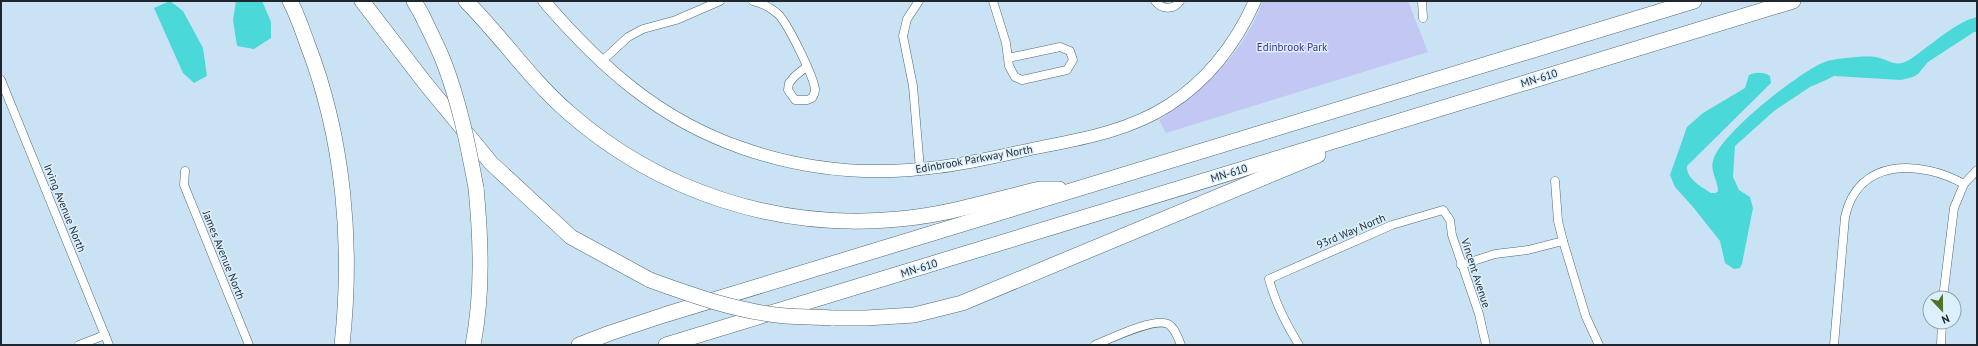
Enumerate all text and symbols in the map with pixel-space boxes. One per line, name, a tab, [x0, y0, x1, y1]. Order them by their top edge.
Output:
park label: Edinbrook Park	[1257, 40, 1328, 54]
street label: MN-610	[1519, 66, 1559, 90]
street label: Edinbrook Parkway North	[914, 142, 1034, 176]
street label: MN-610	[1209, 161, 1249, 185]
street label: Irving Avenue North	[41, 162, 89, 254]
street label: James Avenue North	[199, 207, 248, 302]
street label: 93rd Way North	[1315, 210, 1387, 252]
street label: Vincent Avenue	[1458, 236, 1494, 310]
street label: MN-610	[899, 256, 939, 280]
north arrow	[1922, 290, 1962, 330]
text: N	[1940, 311, 1952, 327]

